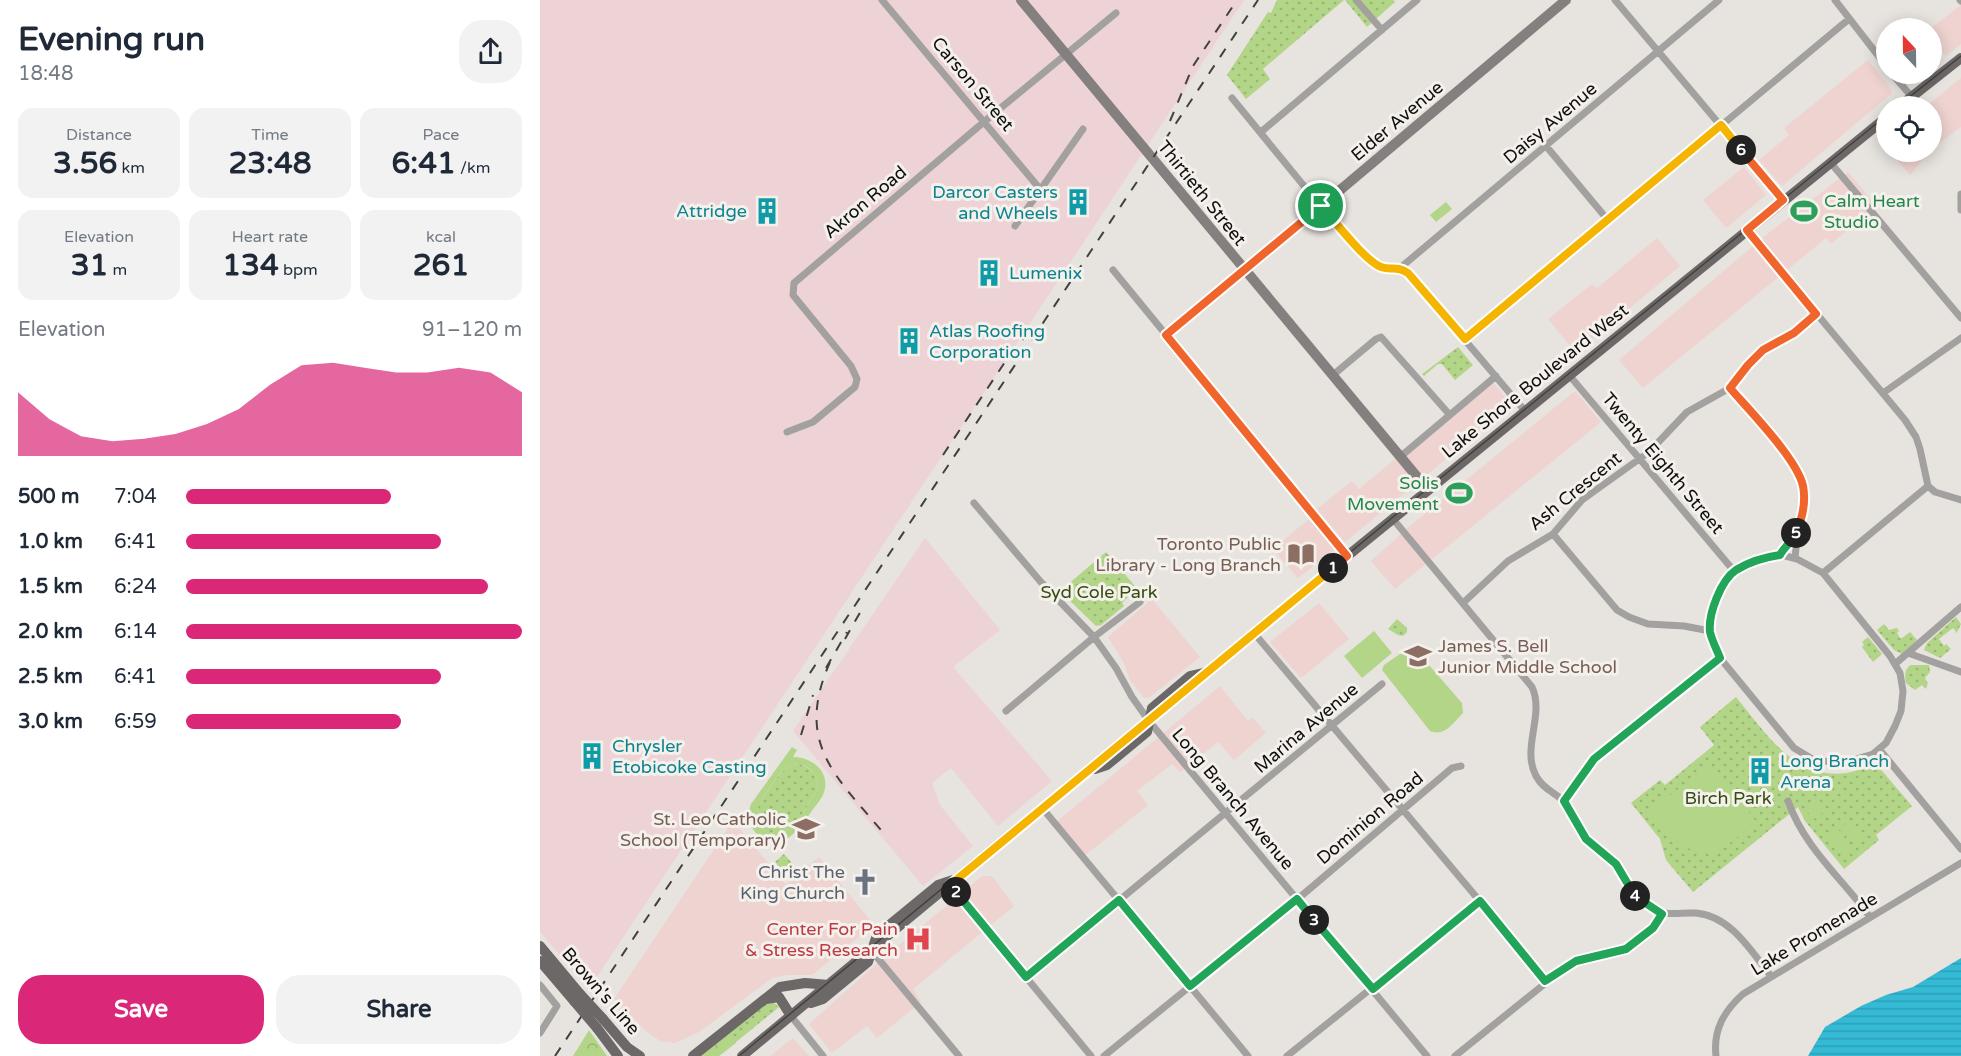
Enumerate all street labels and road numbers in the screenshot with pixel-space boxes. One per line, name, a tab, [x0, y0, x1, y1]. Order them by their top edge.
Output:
street label: Carson Street	[927, 32, 1019, 136]
street label: Elder Avenue	[1346, 76, 1448, 166]
street label: Daisy Avenue	[1499, 78, 1601, 168]
street label: Thirtieth Street	[1153, 136, 1251, 250]
street label: Akron Road	[819, 161, 911, 243]
street label: Lake Shore Boulevard West	[1437, 299, 1633, 463]
street label: Twenty Eighth Street	[1597, 388, 1729, 538]
street label: Ash Crescent	[1524, 447, 1626, 535]
street label: Marina Avenue	[1249, 678, 1363, 778]
street label: Long Branch Avenue	[1167, 724, 1299, 874]
street label: Dominion Road	[1312, 767, 1428, 869]
street label: Lake Promenade	[1747, 888, 1881, 980]
street label: Brown's Line	[557, 943, 645, 1039]

